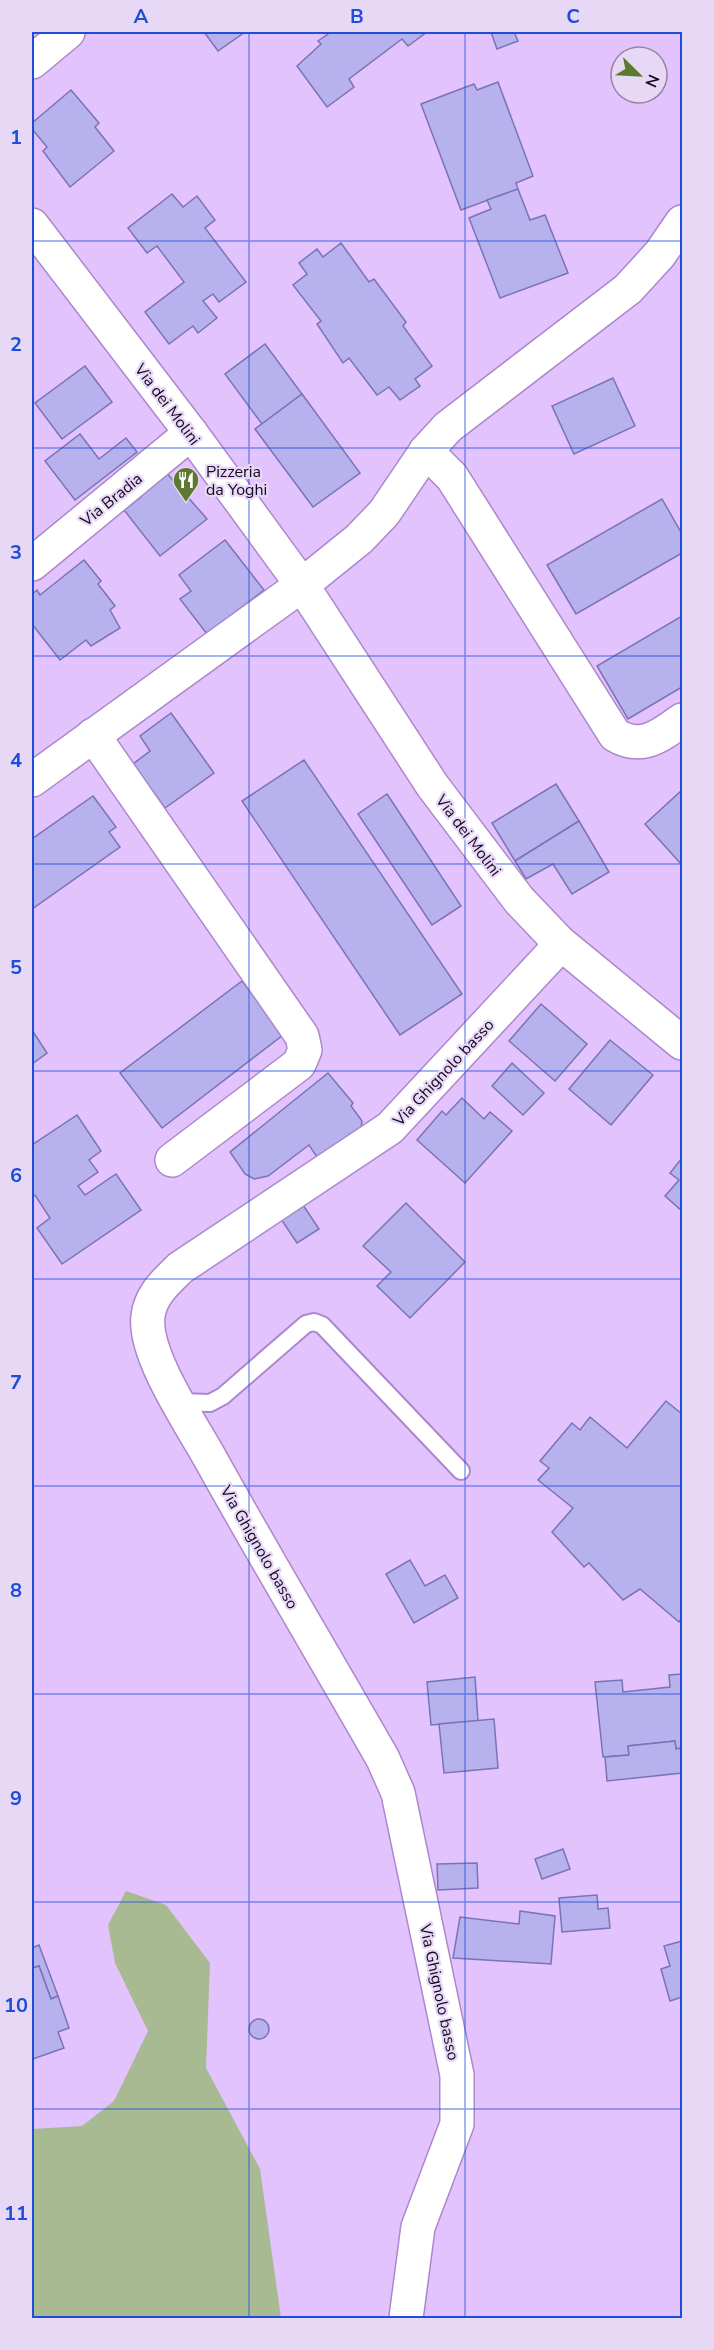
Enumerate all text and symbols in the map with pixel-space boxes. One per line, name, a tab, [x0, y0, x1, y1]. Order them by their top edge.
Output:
text: A	[134, 3, 149, 30]
text: B	[350, 3, 364, 30]
text: C	[566, 3, 580, 30]
north arrow	[609, 45, 669, 105]
text: N	[639, 71, 664, 91]
text: 1	[10, 124, 22, 151]
text: 2	[10, 331, 22, 358]
street label: Via dei Molini	[129, 359, 205, 450]
place label: Pizzeria da Yoghi	[206, 461, 267, 501]
restaurant icon: Pizzeria da Yoghi	[171, 465, 201, 503]
street label: Via Bradia	[75, 468, 147, 532]
text: 3	[10, 539, 22, 566]
text: 4	[10, 747, 22, 774]
street label: Via dei Molini	[430, 790, 506, 881]
text: 5	[10, 954, 22, 981]
street label: Via Ghignolo basso	[388, 1014, 499, 1132]
text: 6	[10, 1162, 22, 1189]
text: 7	[10, 1369, 22, 1396]
street label: Via Ghignolo basso	[214, 1481, 303, 1613]
text: 8	[10, 1577, 22, 1604]
text: 9	[10, 1785, 22, 1812]
street label: Via Ghignolo basso	[414, 1921, 464, 2063]
text: 10	[4, 1992, 28, 2019]
text: 11	[4, 2200, 28, 2227]

